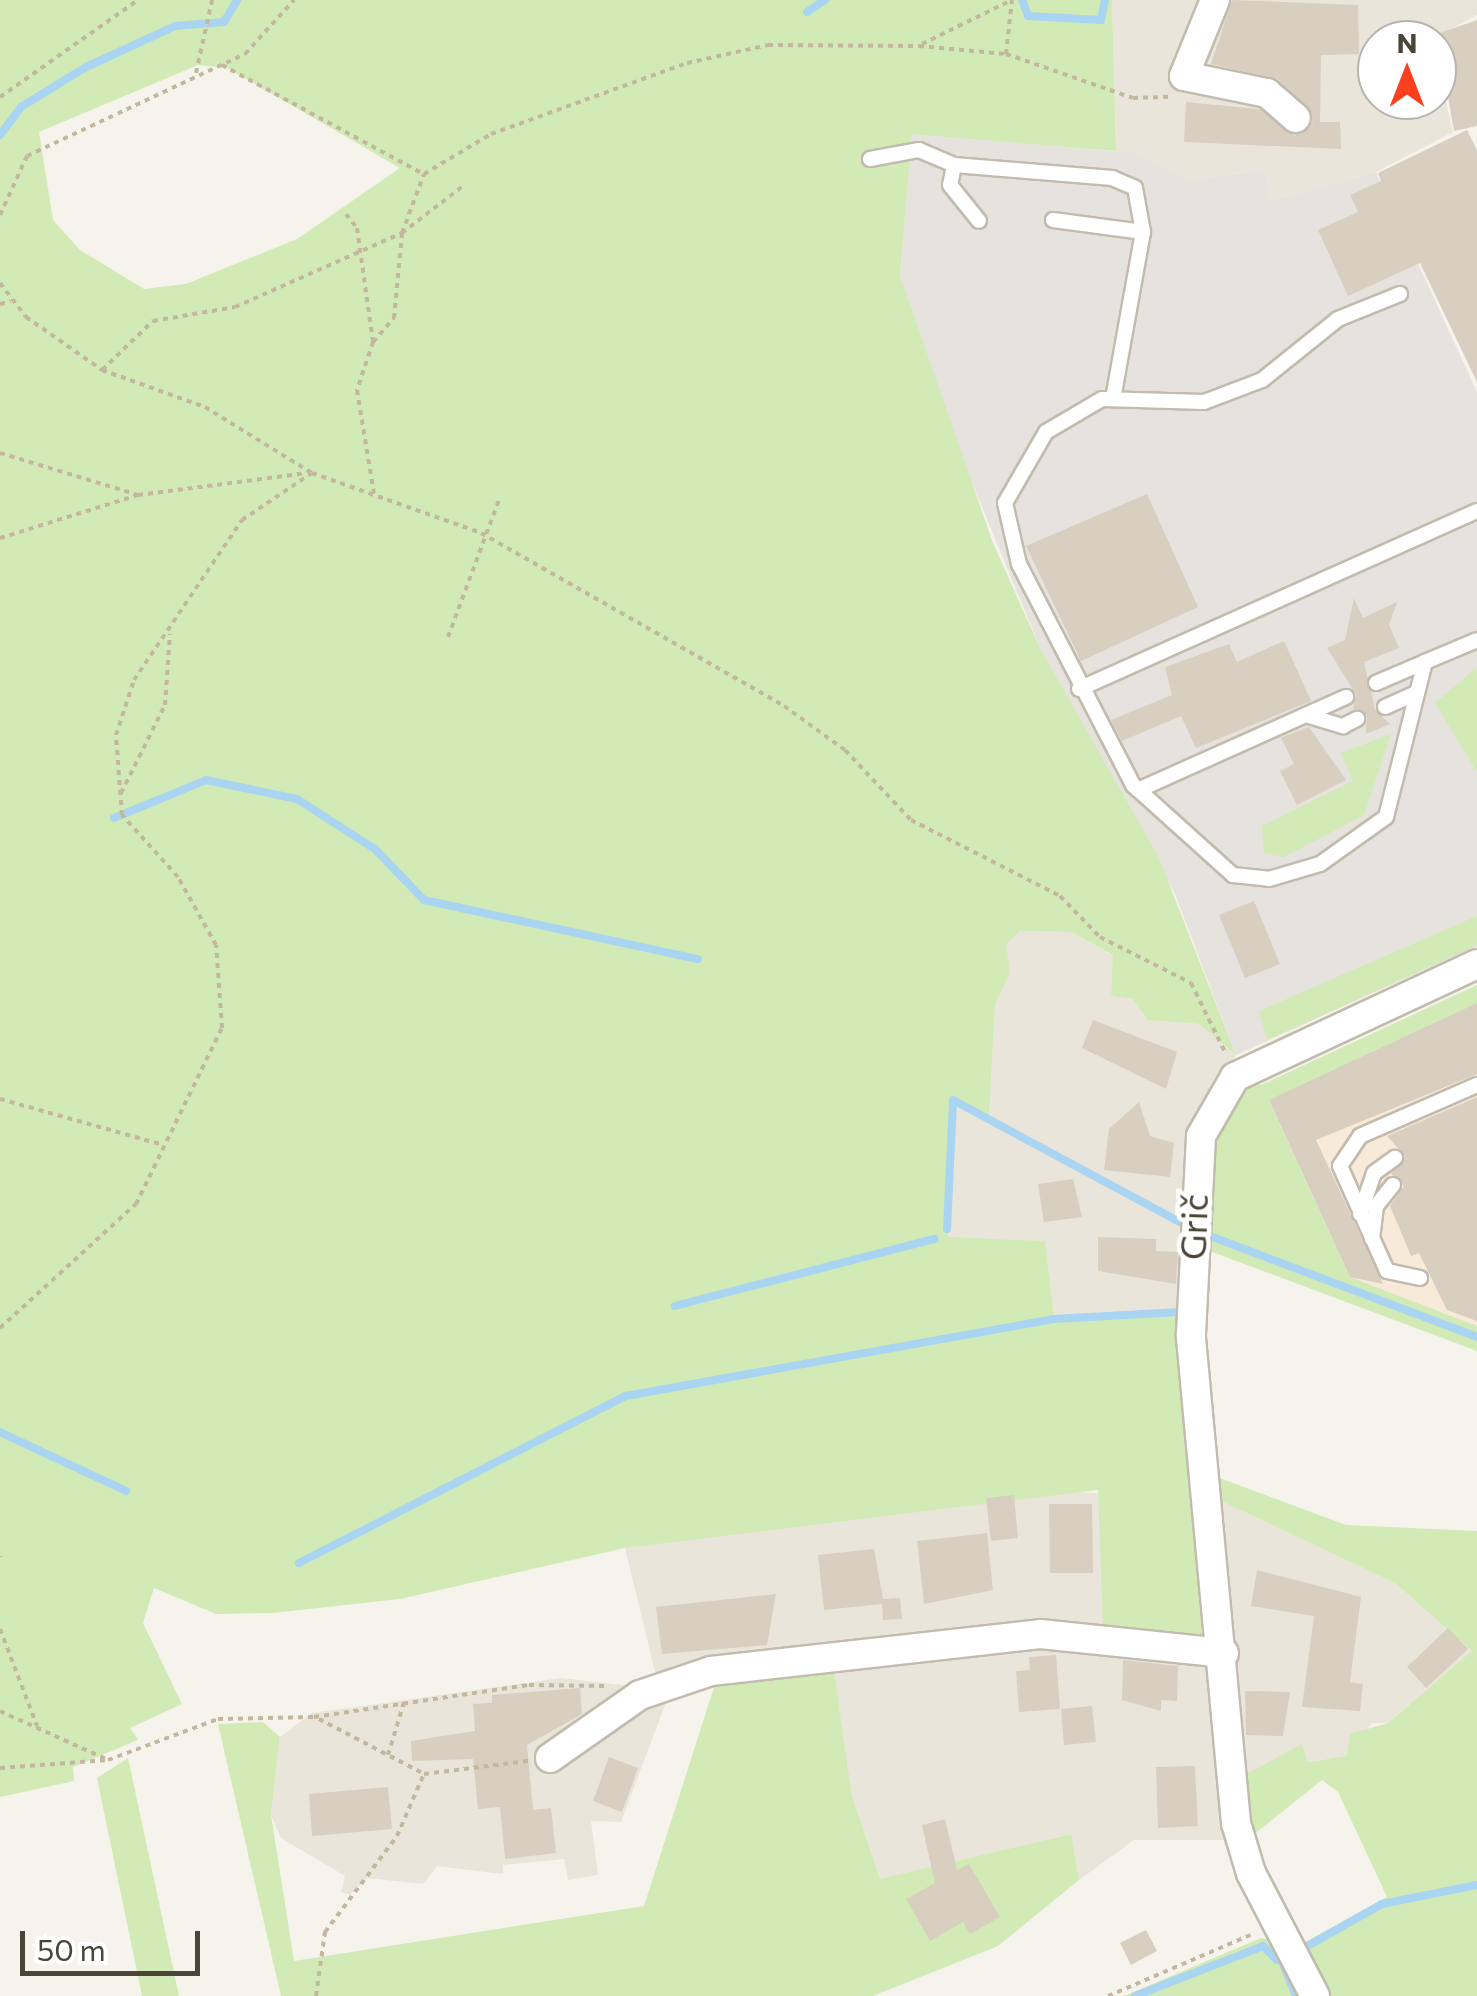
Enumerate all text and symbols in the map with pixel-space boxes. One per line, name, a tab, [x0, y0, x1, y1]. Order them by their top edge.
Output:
north arrow	[1357, 20, 1457, 120]
text: N	[1397, 25, 1418, 59]
street label: Grič	[1171, 1193, 1215, 1261]
scale bar	[25, 1911, 205, 1973]
text: 50 m	[37, 1930, 106, 1967]

